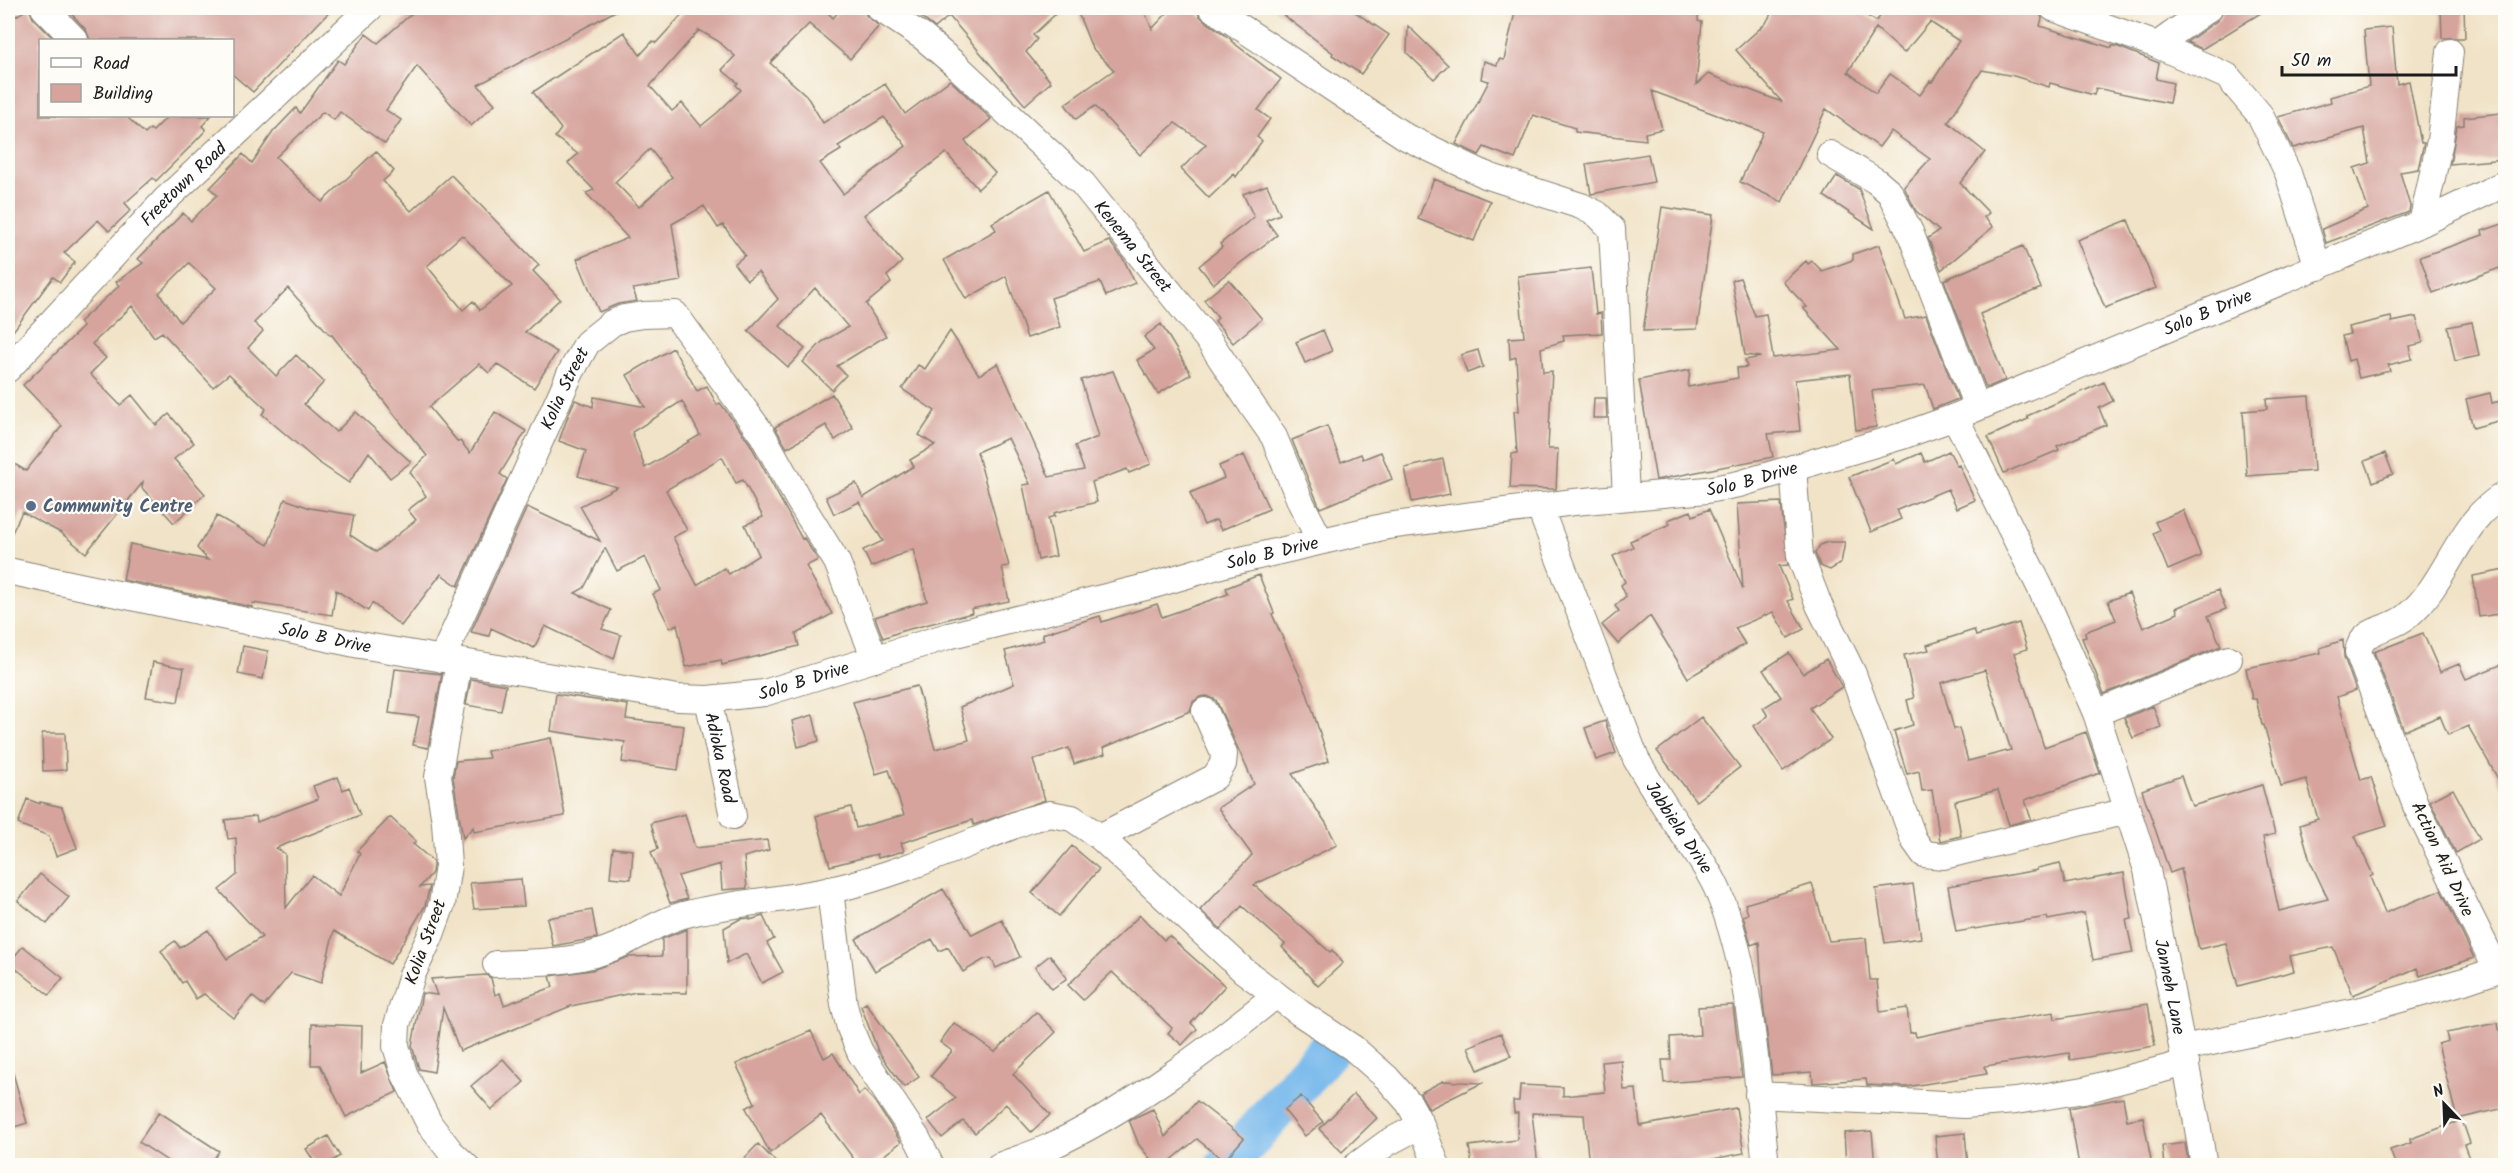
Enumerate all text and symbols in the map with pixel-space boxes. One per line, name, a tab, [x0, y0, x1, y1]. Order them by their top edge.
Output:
legend	[39, 39, 234, 117]
scale bar	[2282, 39, 2456, 77]
text: 50 m	[2291, 47, 2331, 76]
text: Road	[93, 50, 130, 79]
text: Building	[93, 80, 153, 109]
street label: Freetown Road	[134, 135, 235, 234]
street label: Kenema Street	[1086, 194, 1179, 301]
street label: Solo B Drive	[2159, 282, 2257, 345]
street label: Kolia Street	[534, 341, 598, 435]
street label: Solo B Drive	[1704, 454, 1802, 506]
place label: Community Centre	[43, 493, 193, 522]
marker: Community Centre	[24, 499, 38, 513]
street label: Solo B Drive	[1224, 529, 1322, 579]
street label: Solo B Drive	[276, 615, 373, 663]
street label: Solo B Drive	[757, 654, 853, 709]
street label: Adioka Road	[695, 710, 743, 807]
street label: Jabbiela Drive	[1637, 776, 1719, 880]
street label: Action Aid Drive	[2402, 797, 2481, 922]
street label: Kolia Street	[398, 895, 456, 989]
street label: Janneh Lane	[2145, 937, 2192, 1037]
north arrow	[2414, 1074, 2474, 1134]
text: N	[2429, 1078, 2448, 1105]

